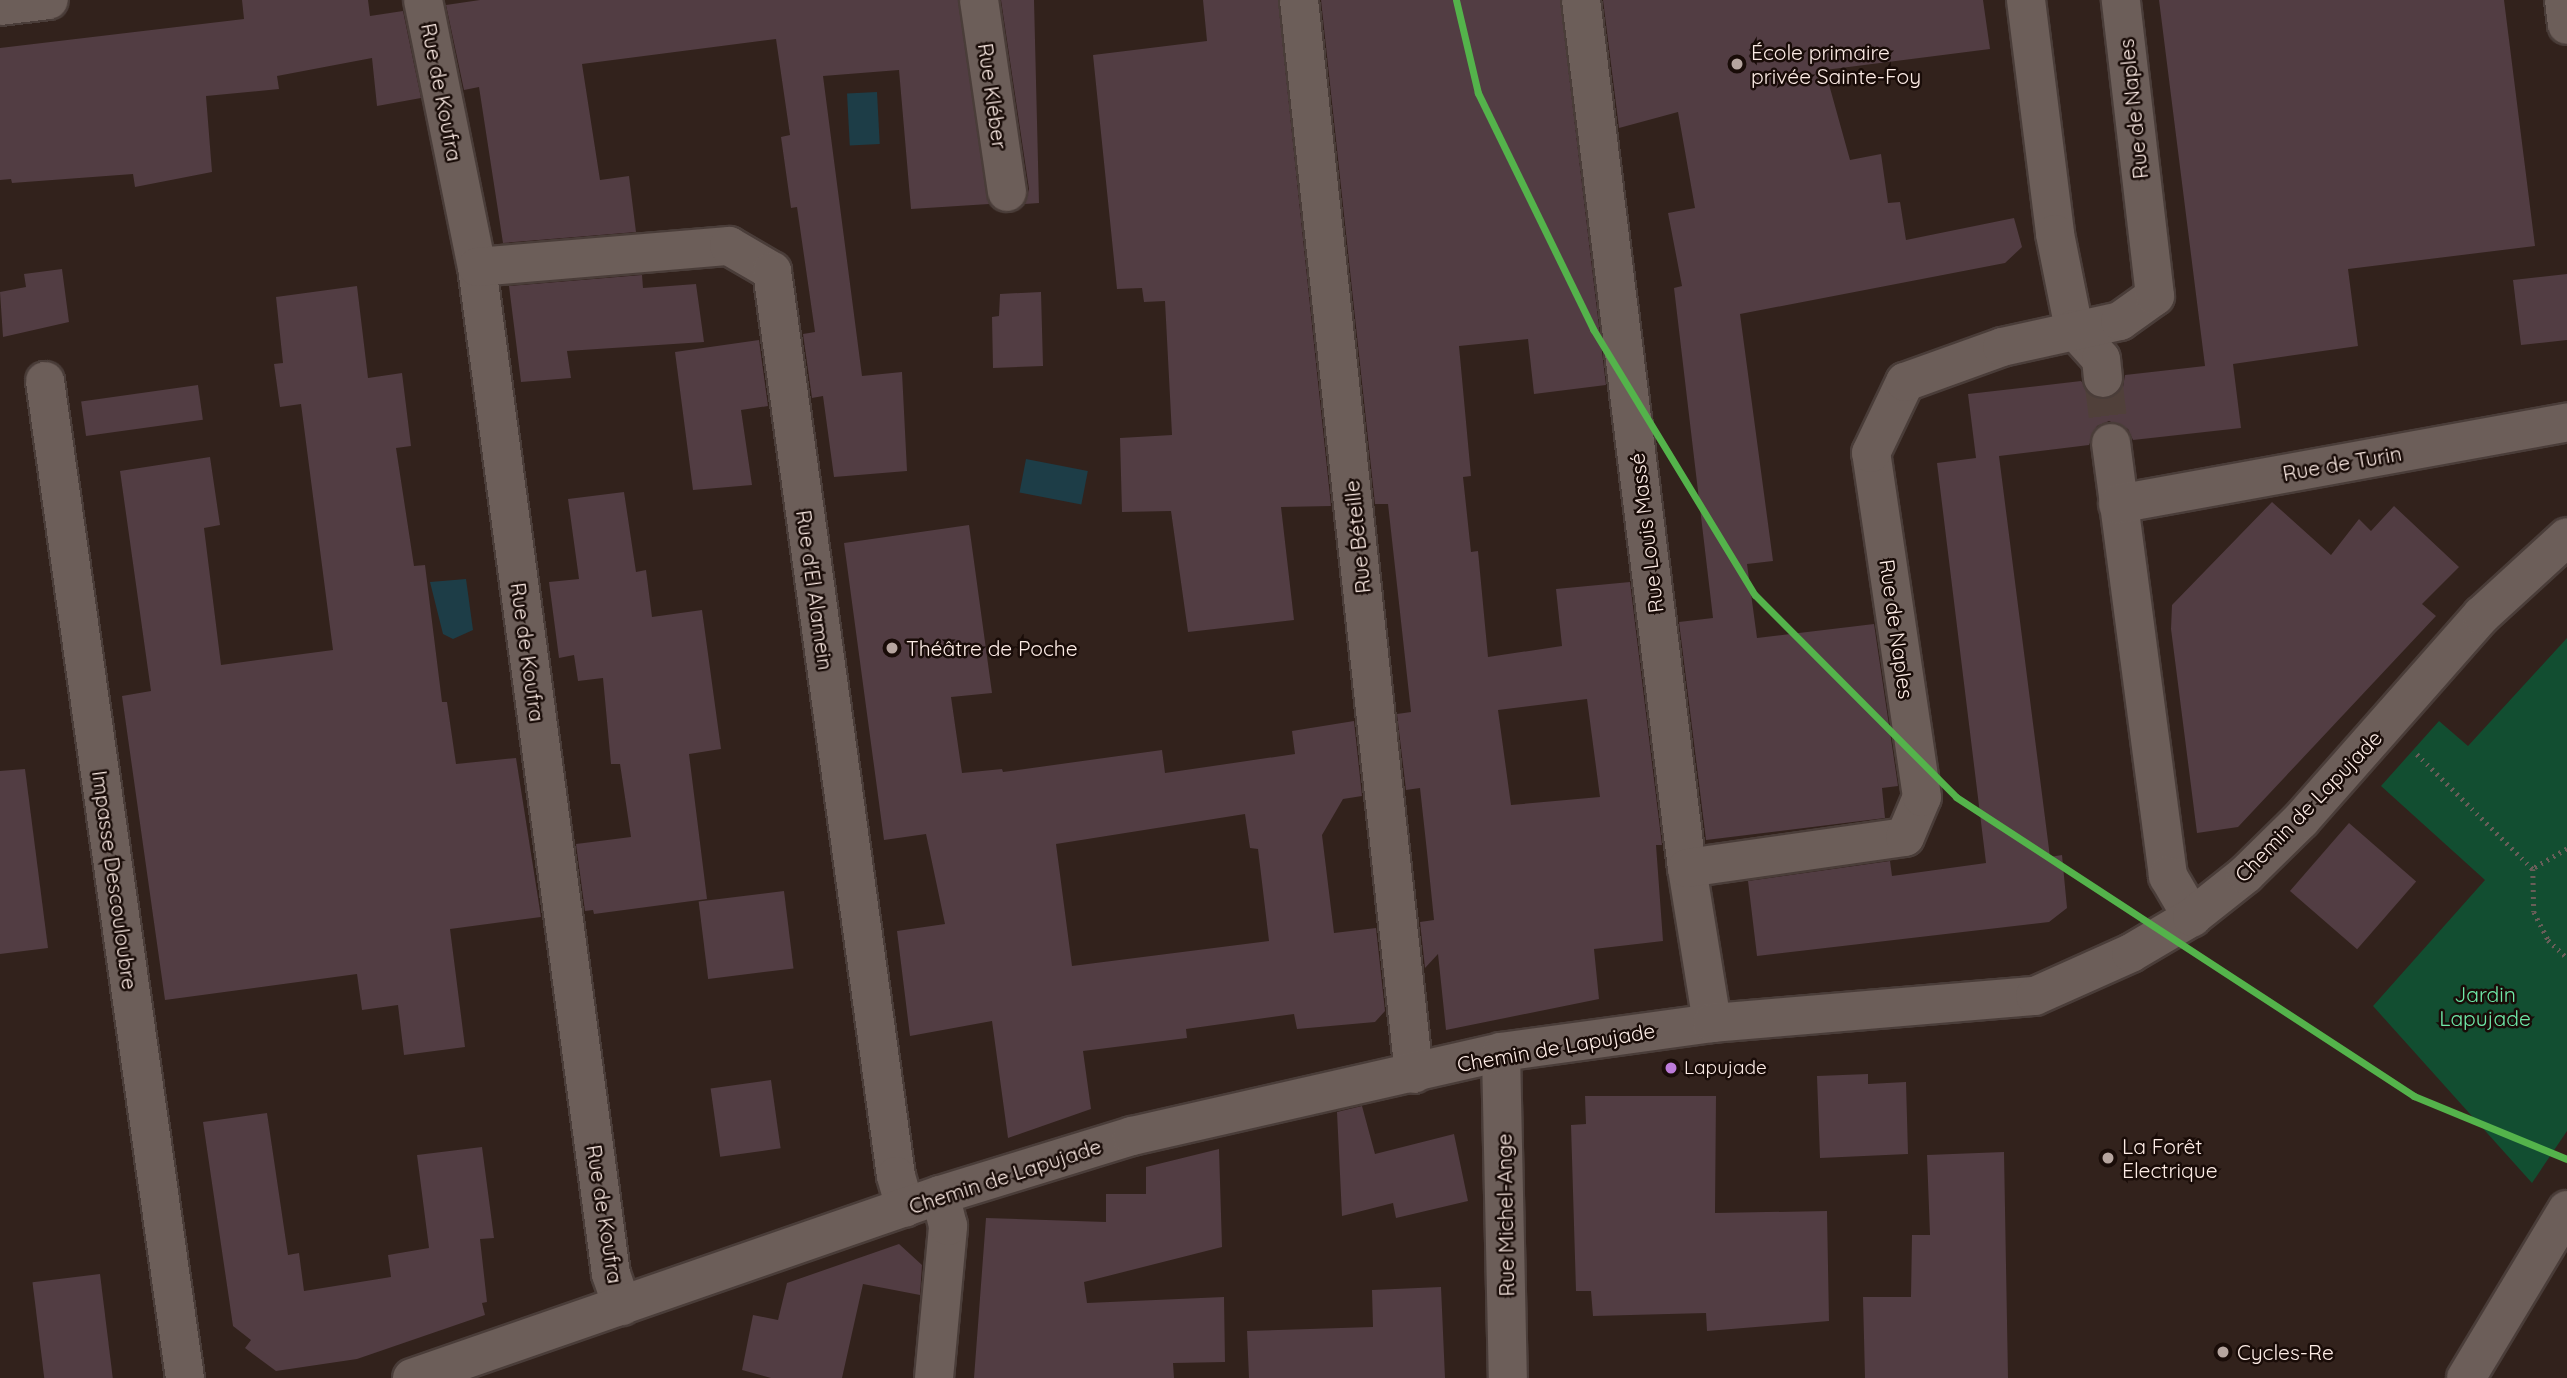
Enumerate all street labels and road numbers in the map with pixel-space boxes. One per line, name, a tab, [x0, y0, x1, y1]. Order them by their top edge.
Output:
street label: Rue de Koufra	[416, 21, 468, 163]
street label: Rue de Naples	[2113, 38, 2153, 180]
street label: Rue Kléber	[973, 41, 1013, 151]
street label: Rue de Turin	[2280, 440, 2404, 486]
street label: Rue Louis Massé	[1624, 452, 1668, 614]
street label: Rue Béteille	[1339, 479, 1375, 595]
street label: Rue d'El Alamein	[791, 508, 839, 672]
street label: Rue de Naples	[1875, 558, 1919, 700]
street label: Rue de Koufra	[506, 581, 550, 723]
street label: Chemin de Lapujade	[2229, 725, 2387, 887]
street label: Impasse Descouloubre	[87, 769, 143, 991]
street label: Chemin de Lapujade	[1455, 1017, 1657, 1077]
street label: Chemin de Lapujade	[906, 1133, 1104, 1219]
street label: Rue Michel-Ange	[1491, 1133, 1519, 1297]
street label: Rue de Koufra	[582, 1143, 628, 1285]

